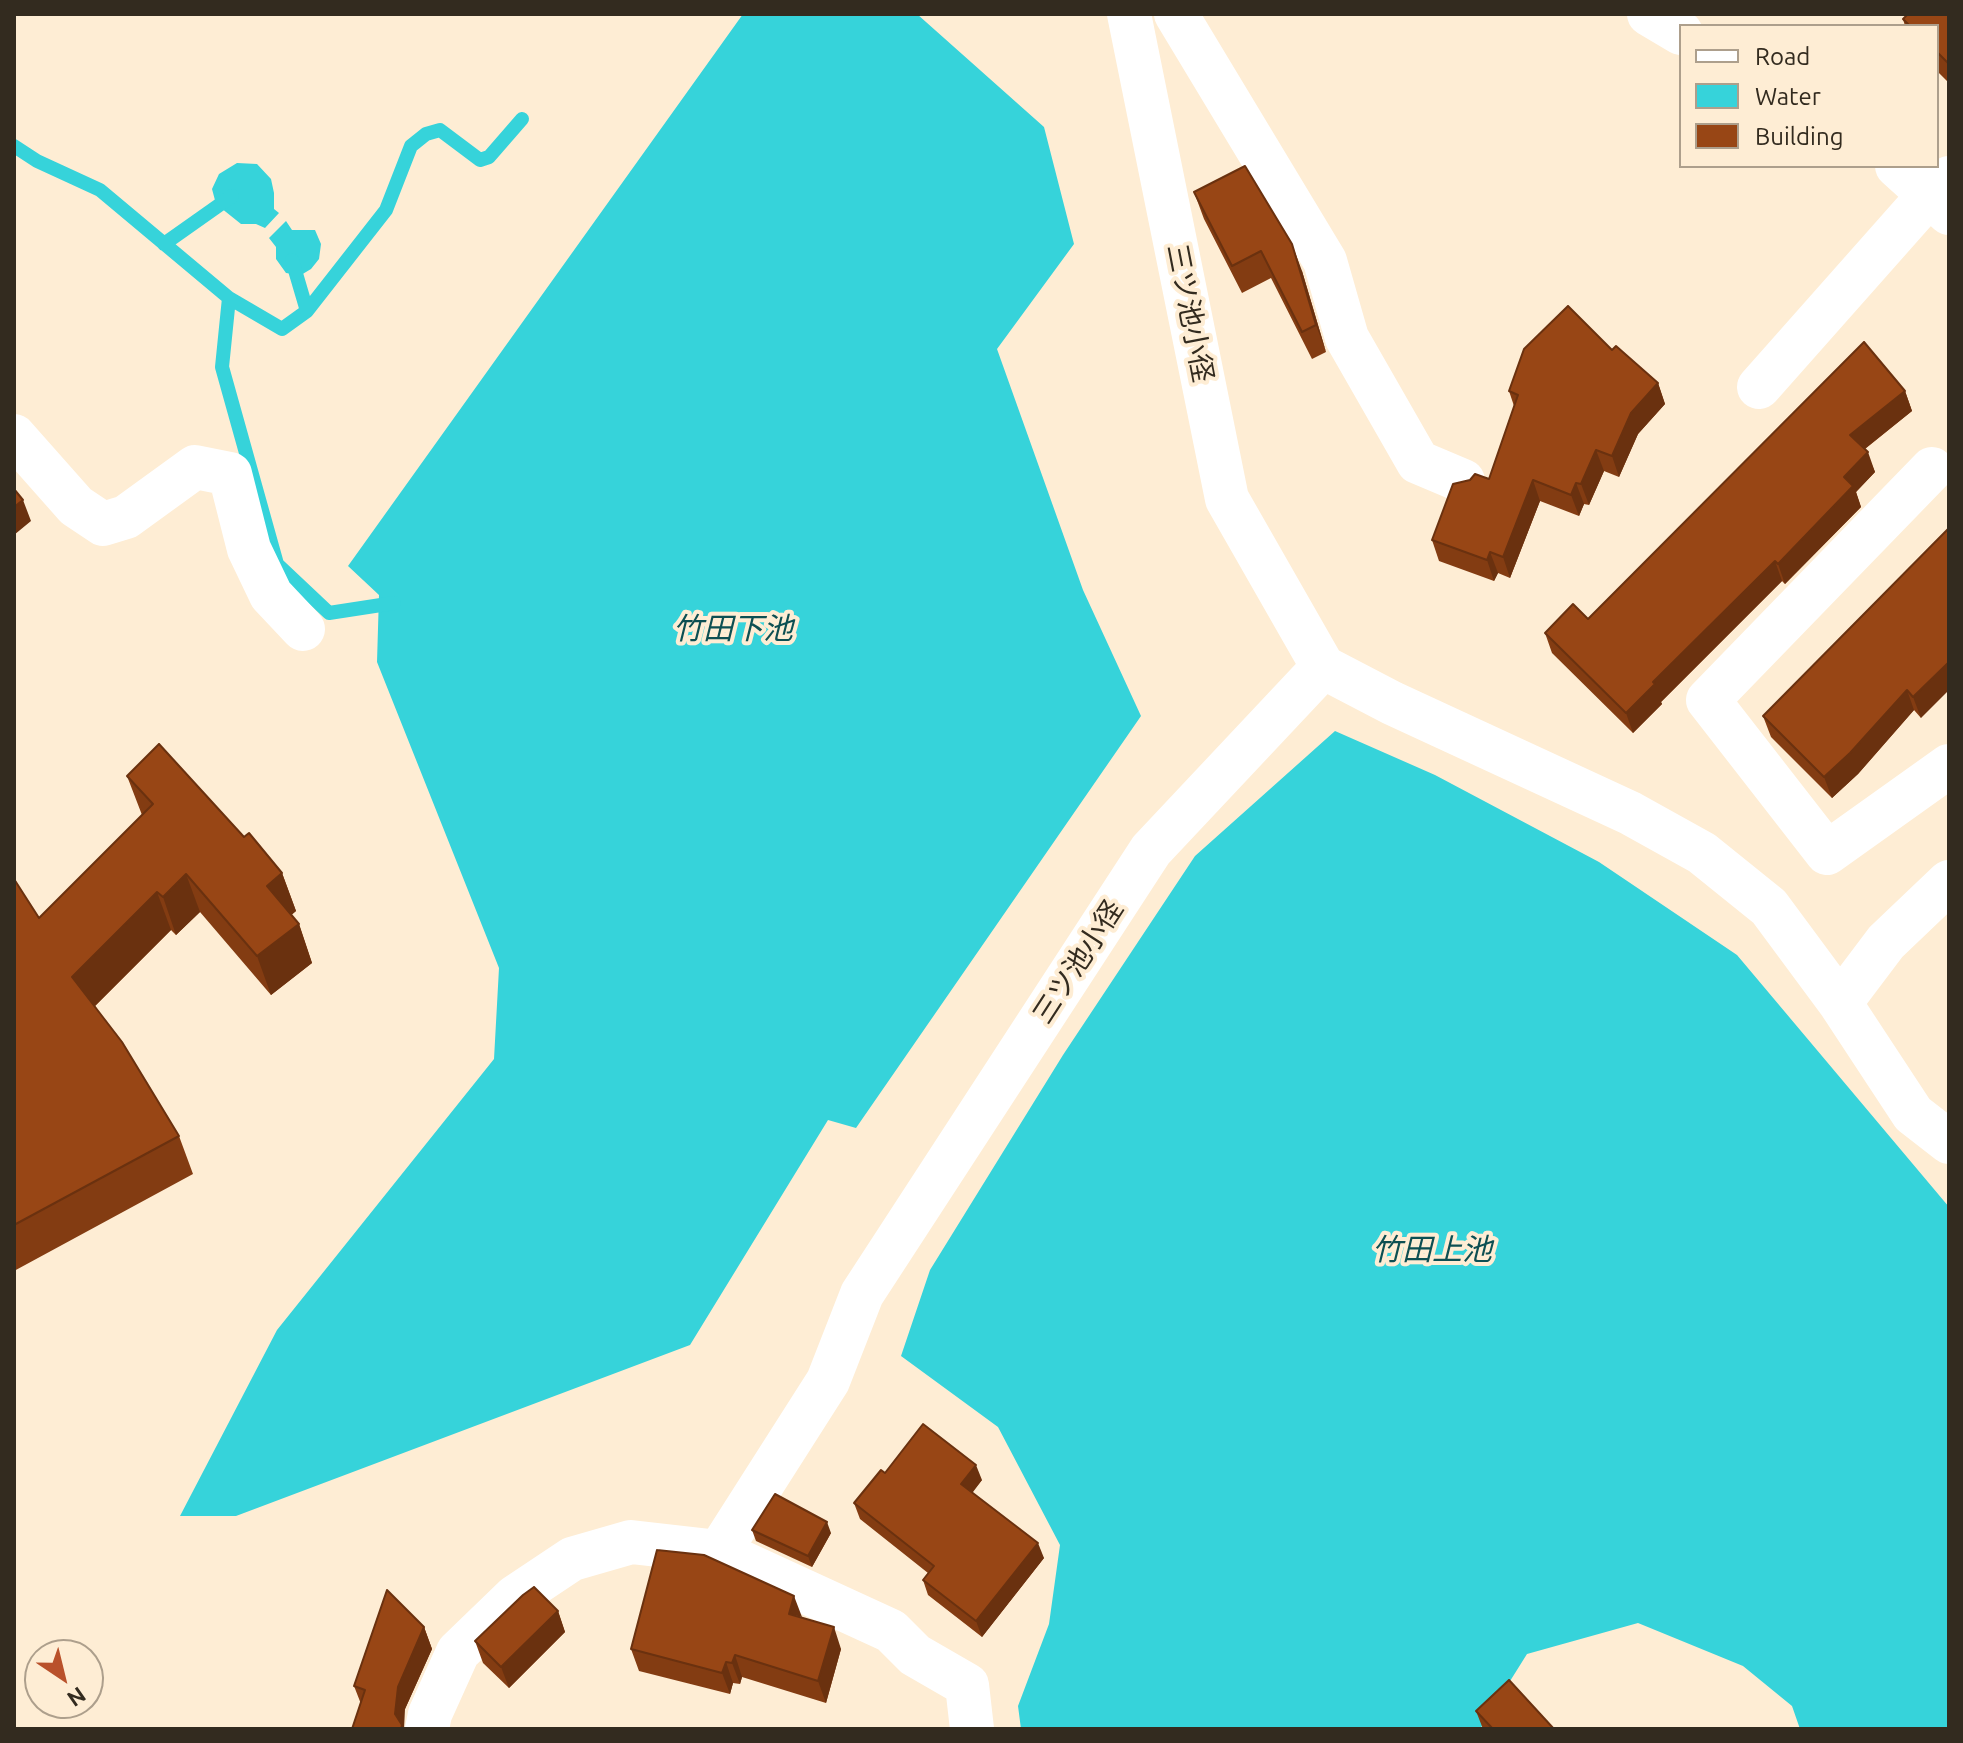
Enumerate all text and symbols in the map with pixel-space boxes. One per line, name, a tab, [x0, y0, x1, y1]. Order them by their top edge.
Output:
legend	[1679, 24, 1939, 168]
text: Road	[1755, 43, 1810, 70]
text: Water	[1755, 83, 1821, 110]
text: Building	[1755, 123, 1843, 150]
street label: 三ツ池小径	[1160, 241, 1220, 385]
water label: 竹田下池	[673, 611, 793, 647]
street label: 三ツ池小径	[1026, 894, 1130, 1030]
water label: 竹田上池	[1372, 1232, 1492, 1268]
north arrow	[24, 1639, 104, 1719]
text: N	[63, 1682, 91, 1712]

